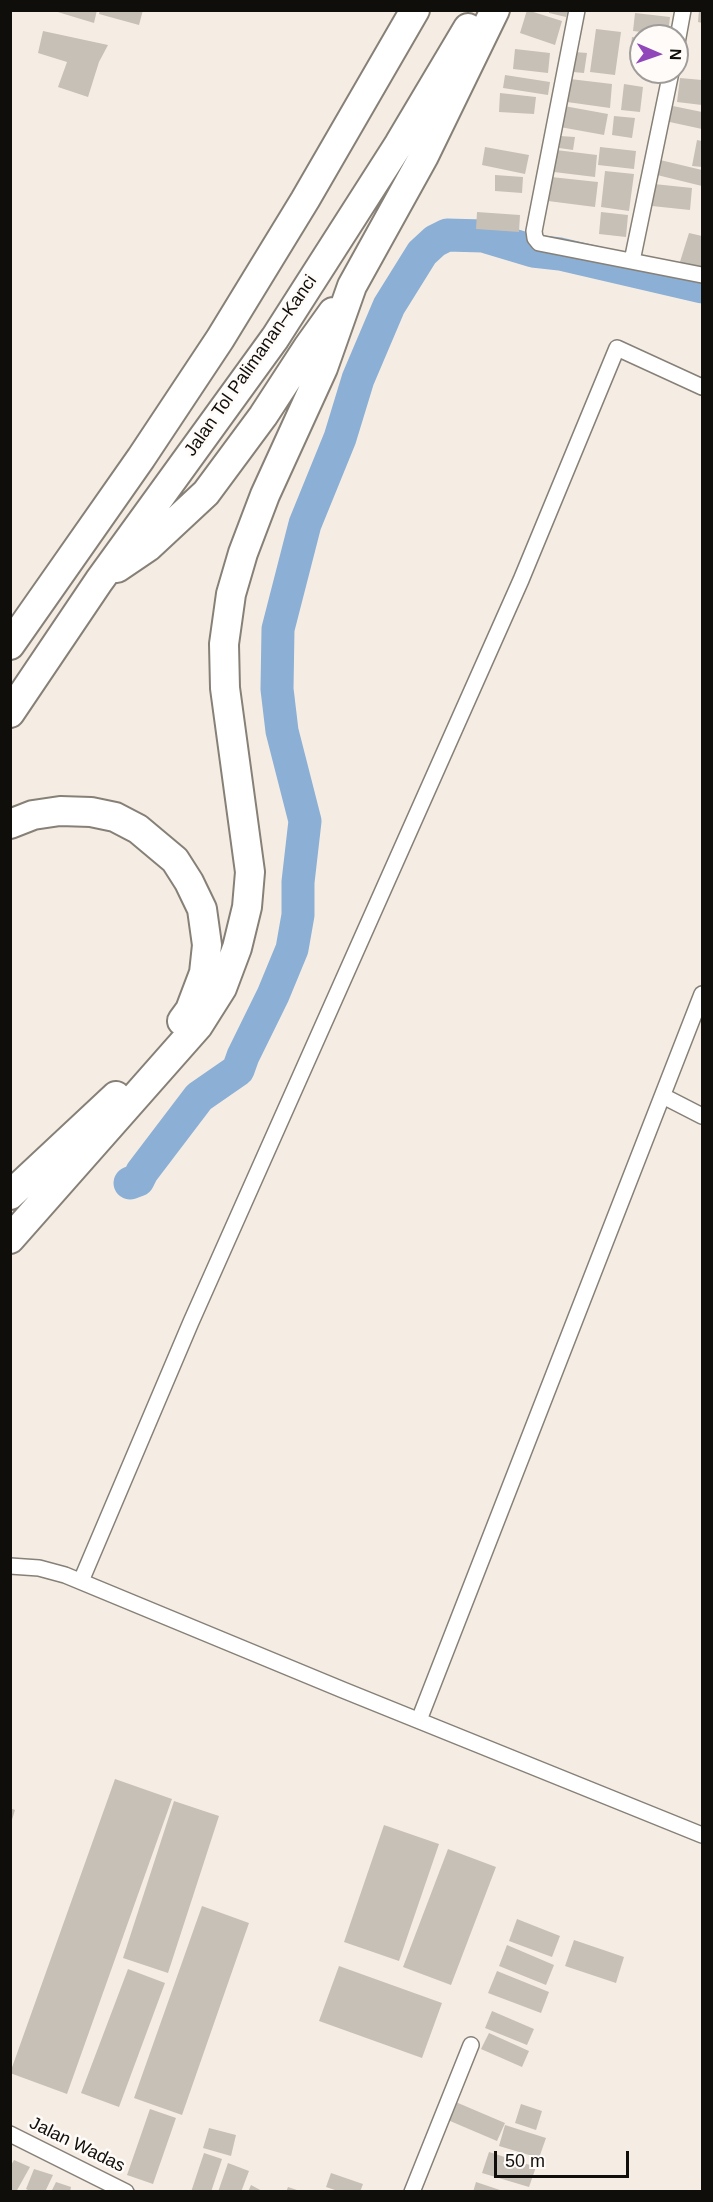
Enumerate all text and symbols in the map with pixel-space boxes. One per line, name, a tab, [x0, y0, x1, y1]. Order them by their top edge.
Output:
north arrow	[629, 24, 689, 84]
text: N	[667, 49, 684, 61]
street label: Jalan Tol Palimanan–Kanci	[180, 271, 322, 461]
street label: Jalan Wadas	[26, 2113, 128, 2177]
scale bar	[497, 2139, 632, 2177]
text: 50 m	[505, 2151, 545, 2171]

